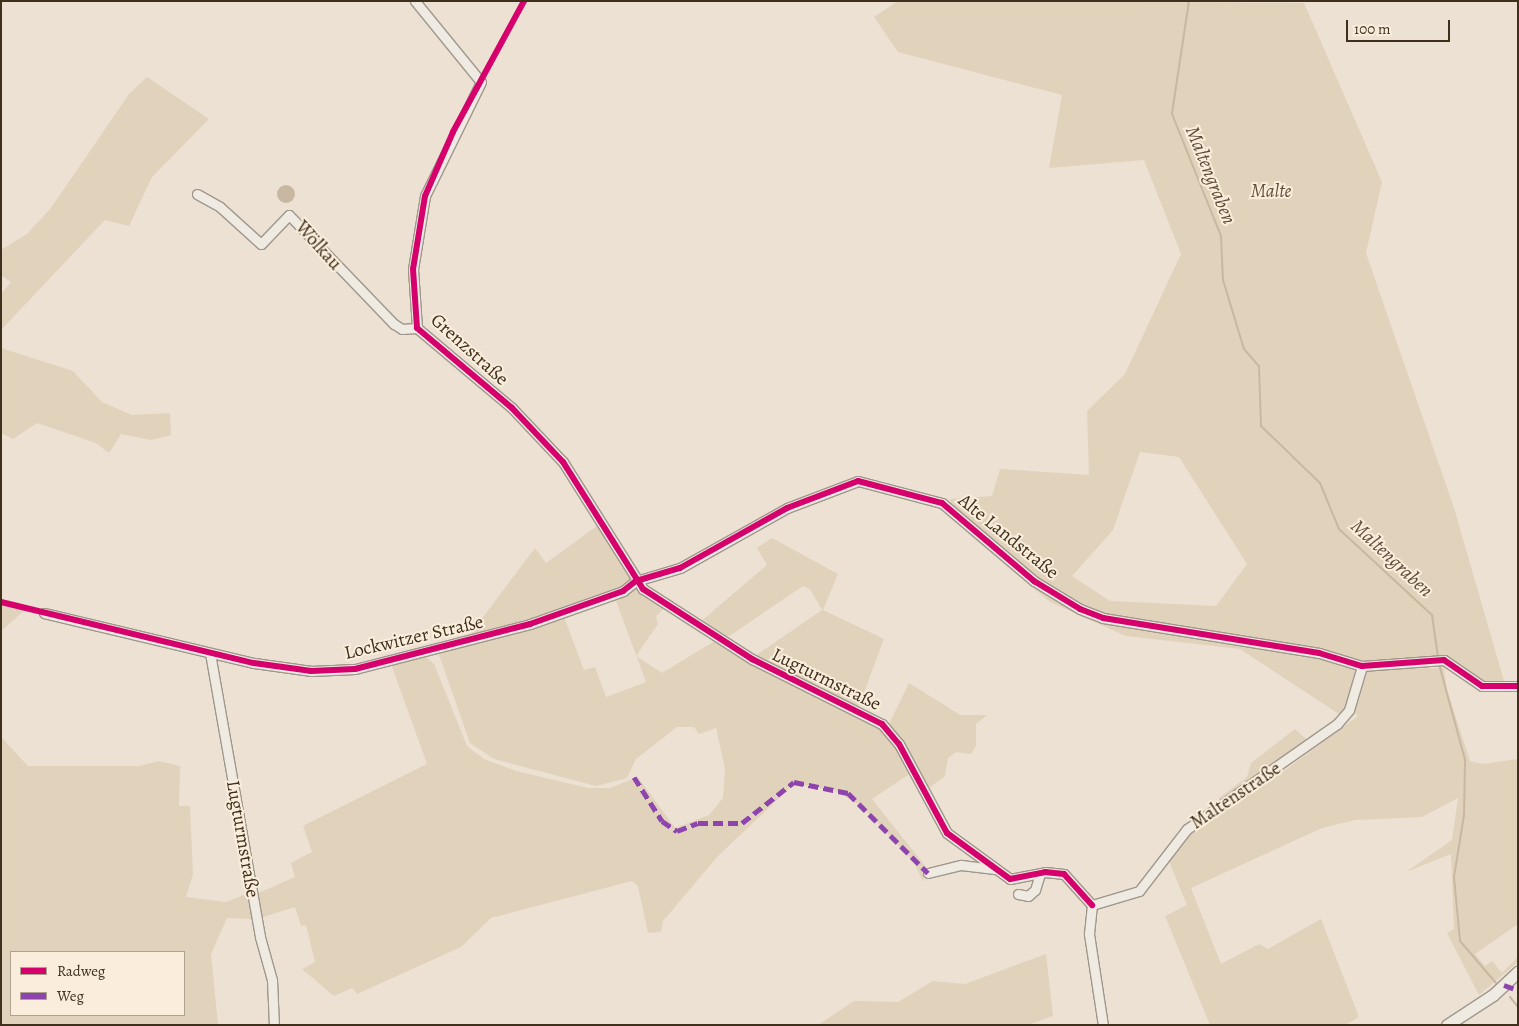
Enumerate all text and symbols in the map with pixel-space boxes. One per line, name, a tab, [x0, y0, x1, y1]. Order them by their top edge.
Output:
scale bar	[1349, 10, 1453, 42]
text: 100 m	[1354, 19, 1391, 39]
water label: Maltengraben	[1180, 122, 1242, 228]
park label: Malte	[1251, 181, 1291, 203]
street label: Wölkau	[290, 217, 346, 275]
street label: Grenzstraße	[425, 309, 513, 391]
street label: Alte Landstraße	[953, 490, 1063, 584]
water label: Maltengraben	[1346, 514, 1438, 602]
street label: Lockwitzer Straße	[342, 611, 486, 665]
street label: Lugturmstraße	[768, 644, 884, 716]
street label: Maltenstraße	[1186, 757, 1286, 835]
street label: Lugturmstraße	[220, 779, 264, 899]
legend	[10, 951, 185, 1016]
text: Radweg	[57, 961, 105, 981]
text: Weg	[57, 986, 84, 1006]

